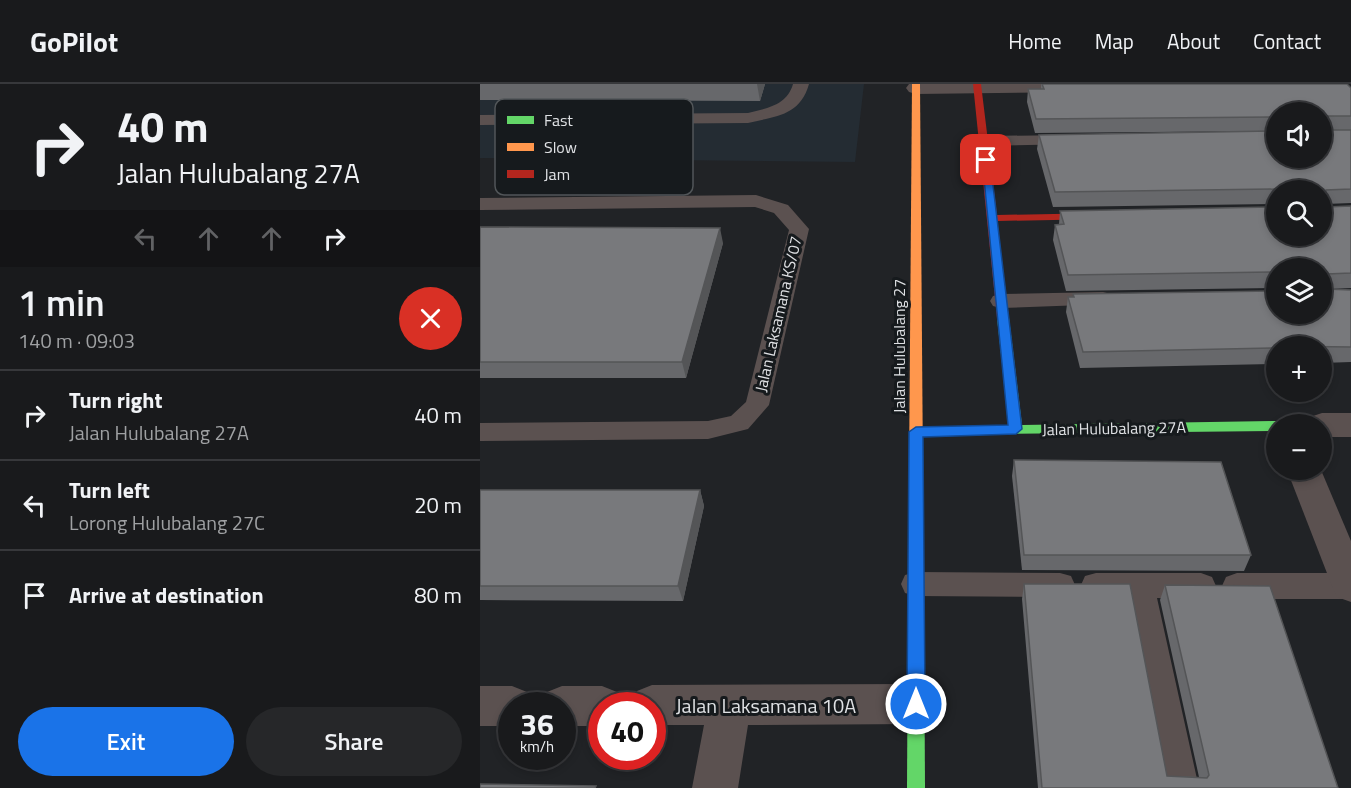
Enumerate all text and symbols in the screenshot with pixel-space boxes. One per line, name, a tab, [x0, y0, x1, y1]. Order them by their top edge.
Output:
text: GoPilot	[30, 20, 118, 63]
text: Home	[1008, 25, 1062, 57]
text: Map	[1095, 25, 1134, 57]
text: About	[1167, 25, 1220, 57]
text: Contact	[1253, 25, 1321, 57]
text: 40 m	[117, 94, 209, 158]
legend	[495, 99, 693, 195]
map controls	[1266, 102, 1332, 480]
button: sound	[1266, 102, 1332, 168]
icon: right	[18, 108, 96, 186]
text: Fast	[544, 108, 573, 132]
pin	[960, 134, 1011, 185]
text: Slow	[544, 135, 577, 159]
icon: arrive	[969, 143, 1002, 176]
text: Jalan Hulubalang 27A	[117, 152, 360, 193]
text: Jam	[544, 162, 570, 186]
button: search	[1266, 180, 1332, 246]
icon: left	[129, 222, 162, 255]
icon: ahead	[192, 222, 225, 255]
icon: ahead	[255, 222, 288, 255]
icon: right	[318, 222, 351, 255]
street label: Jalan Laksamana KS/07	[748, 234, 808, 394]
button: layers	[1266, 258, 1332, 324]
text: 1 min	[18, 275, 105, 330]
street label: Jalan Hulubalang 27	[887, 279, 911, 413]
button: close	[399, 287, 462, 350]
text: 140 m · 09:03	[18, 325, 135, 356]
button: +	[1266, 336, 1332, 402]
text: Turn right	[69, 383, 163, 417]
text: 40 m	[414, 398, 462, 432]
icon: right	[18, 399, 51, 432]
button: −	[1266, 414, 1332, 480]
street label: Jalan Hulubalang 27A	[1042, 415, 1187, 441]
text: Jalan Hulubalang 27A	[69, 417, 249, 448]
text: Turn left	[69, 473, 150, 507]
text: 20 m	[414, 488, 462, 522]
icon: left	[18, 489, 51, 522]
text: Lorong Hulubalang 27C	[69, 507, 265, 538]
text: Arrive at destination	[69, 578, 264, 612]
text: 80 m	[414, 578, 462, 612]
icon: arrive	[18, 579, 51, 612]
position arrow	[884, 672, 948, 736]
street label: Jalan Laksamana 10A	[676, 690, 856, 721]
speed limit sign: 40	[588, 692, 666, 770]
text: 36	[520, 701, 554, 747]
button: Exit	[18, 707, 234, 776]
button: Share	[246, 707, 462, 776]
text: km/h	[520, 735, 554, 758]

